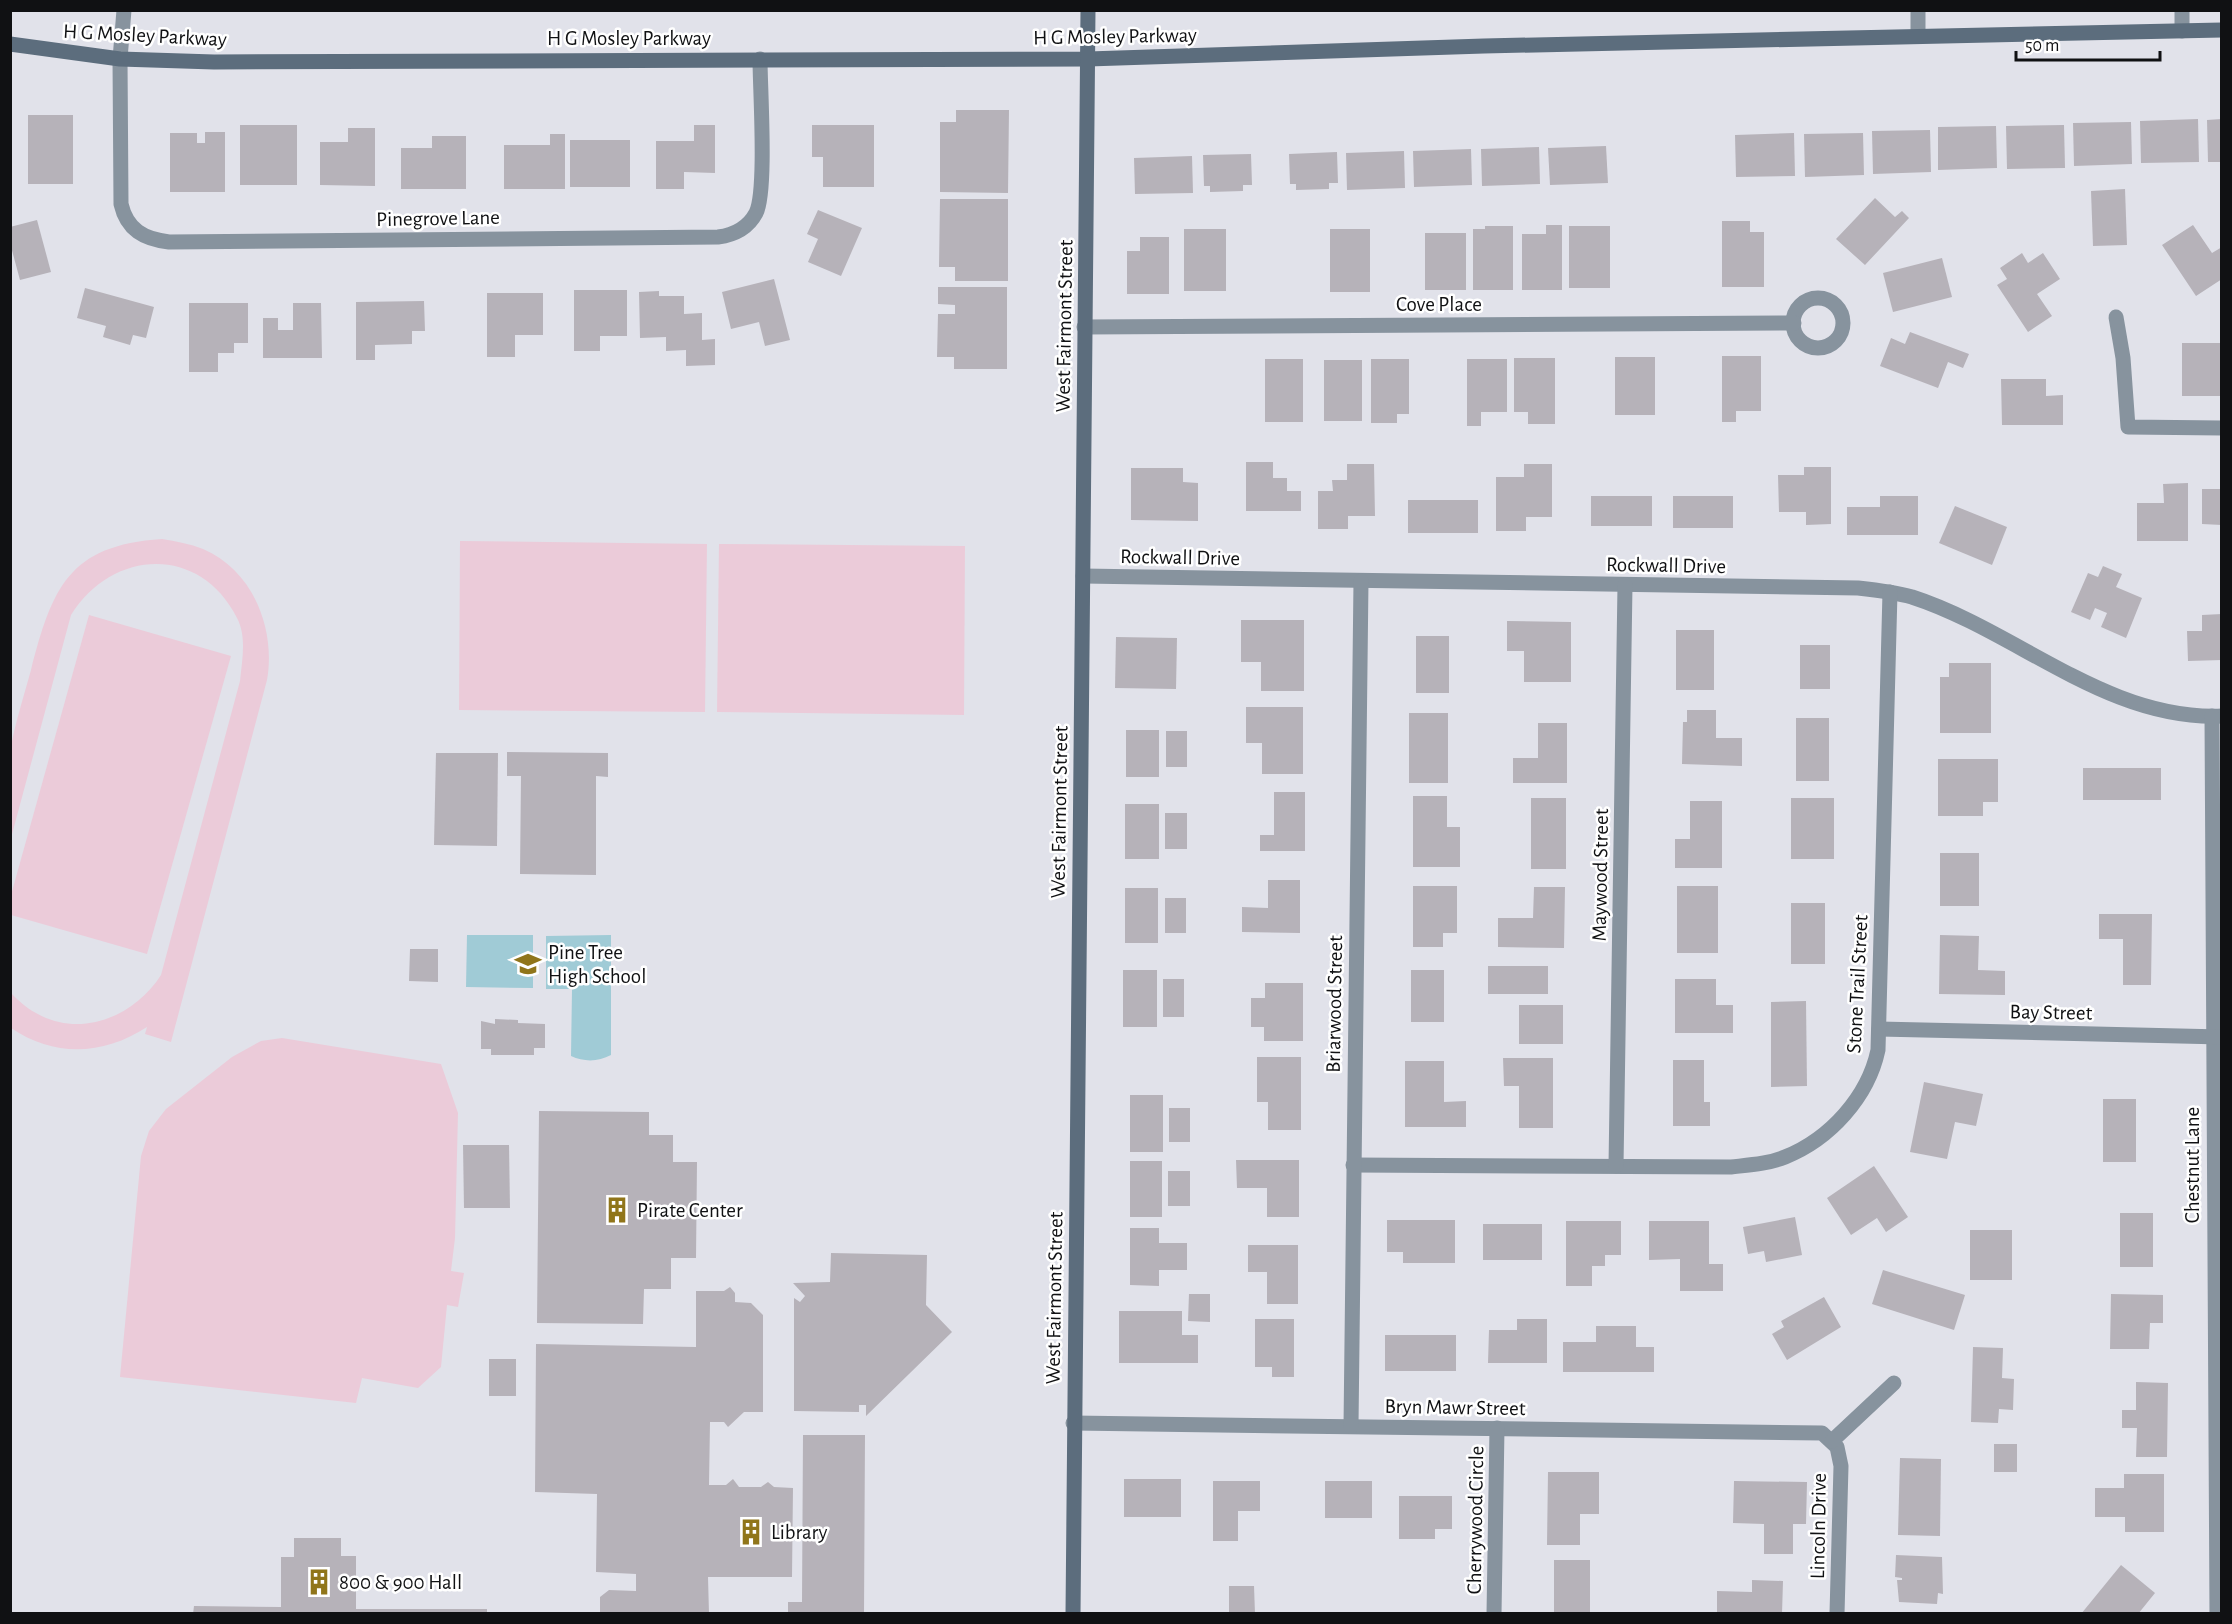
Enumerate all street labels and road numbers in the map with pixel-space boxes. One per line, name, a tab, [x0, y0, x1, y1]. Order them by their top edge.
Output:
street label: H G Mosley Parkway	[63, 21, 227, 50]
street label: H G Mosley Parkway	[1033, 25, 1197, 48]
street label: H G Mosley Parkway	[547, 28, 711, 49]
street label: Pinegrove Lane	[376, 207, 500, 230]
street label: West Fairmont Street	[1052, 239, 1077, 413]
street label: Cove Place	[1396, 294, 1482, 315]
street label: Rockwall Drive	[1120, 546, 1240, 569]
street label: Rockwall Drive	[1606, 554, 1726, 577]
street label: West Fairmont Street	[1047, 725, 1072, 899]
street label: Maywood Street	[1589, 808, 1612, 942]
street label: Stone Trail Street	[1843, 914, 1872, 1054]
street label: Briarwood Street	[1323, 935, 1346, 1073]
street label: Bay Street	[2010, 1001, 2093, 1024]
street label: Chestnut Lane	[2182, 1107, 2203, 1223]
street label: West Fairmont Street	[1042, 1211, 1067, 1385]
street label: Bryn Mawr Street	[1384, 1396, 1526, 1419]
street label: Cherrywood Circle	[1464, 1445, 1487, 1595]
street label: Lincoln Drive	[1807, 1473, 1830, 1579]

